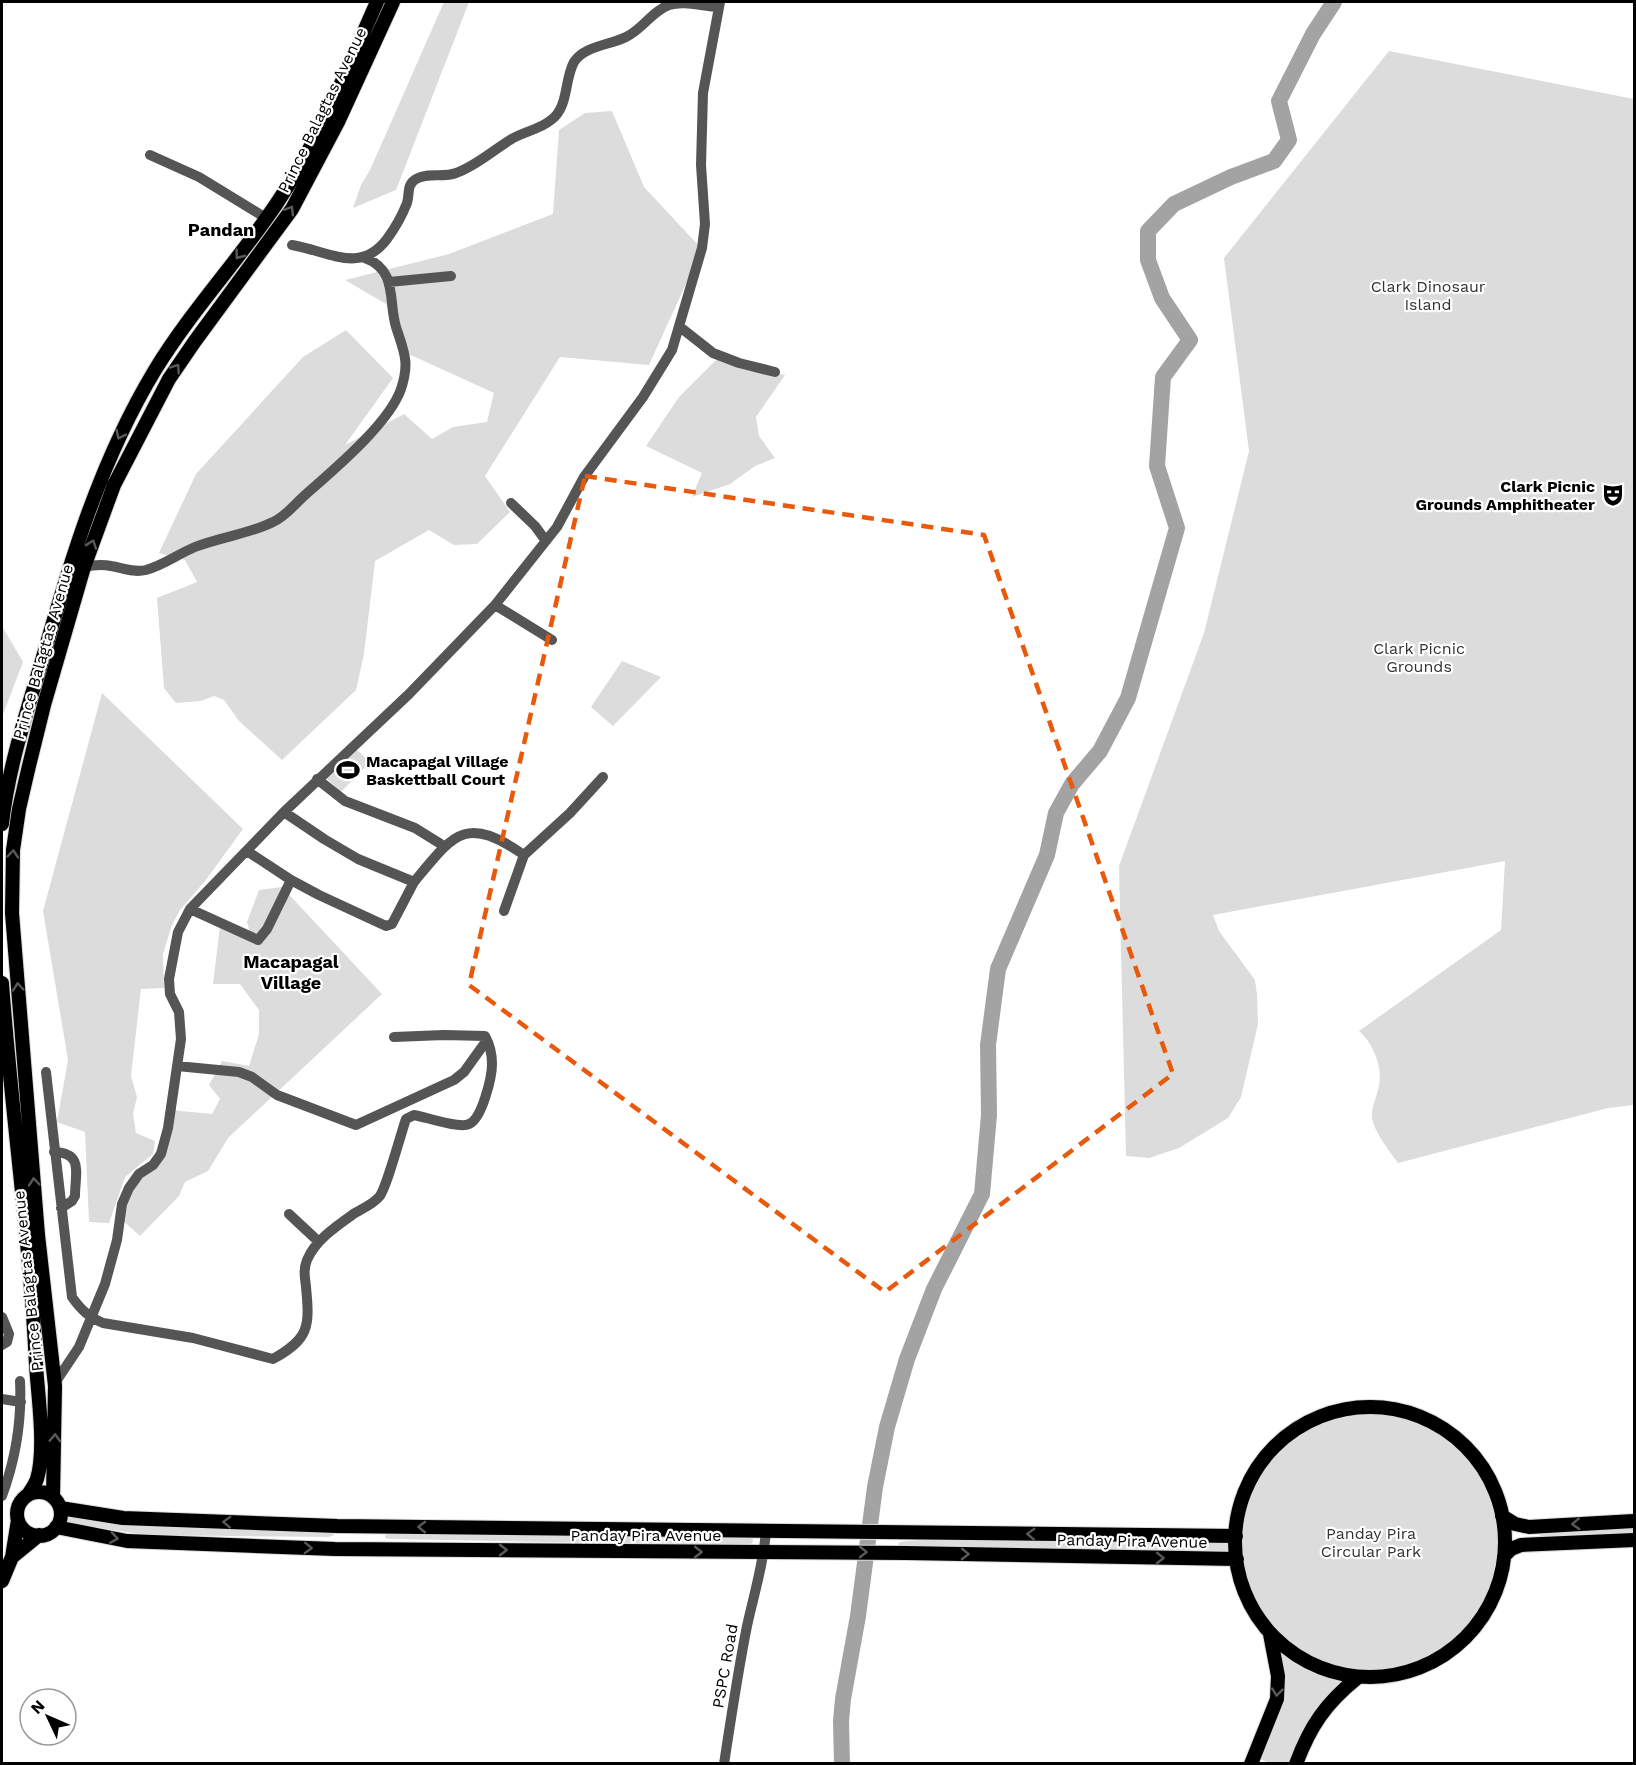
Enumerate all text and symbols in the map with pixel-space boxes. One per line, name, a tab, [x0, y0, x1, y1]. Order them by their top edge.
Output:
street label: Prince Balagtas Avenue	[274, 24, 370, 196]
one-way arrow	[283, 206, 294, 217]
district label: Pandan	[188, 219, 254, 240]
one-way arrow	[236, 248, 247, 259]
park label: Clark Dinosaur Island	[1371, 277, 1486, 314]
one-way arrow	[169, 364, 180, 375]
one-way arrow	[116, 428, 128, 439]
place label: Clark Picnic Grounds Amphitheater	[1416, 477, 1595, 514]
theatre icon: Clark Picnic Grounds Amphitheater	[1600, 482, 1626, 508]
one-way arrow	[84, 539, 97, 550]
street label: Prince Balagtas Avenue	[9, 562, 77, 742]
park label: Clark Picnic Grounds	[1373, 639, 1465, 676]
place label: Macapagal Village Baskettball Court	[366, 752, 508, 789]
sports icon: Macapagal Village Baskettball Court	[335, 757, 361, 783]
one-way arrow	[7, 850, 20, 859]
district label: Macapagal Village	[243, 951, 339, 993]
one-way arrow	[11, 983, 24, 992]
one-way arrow	[28, 1177, 41, 1186]
street label: Prince Balagtas Avenue	[9, 1190, 47, 1372]
one-way arrow	[49, 1434, 62, 1443]
one-way arrow	[223, 1516, 232, 1529]
one-way arrow	[1572, 1517, 1581, 1530]
one-way arrow	[418, 1521, 427, 1533]
park label: Panday Pira Circular Park	[1321, 1524, 1421, 1561]
street label: Panday Pira Avenue	[570, 1526, 722, 1545]
one-way arrow	[1026, 1528, 1035, 1540]
street label: Panday Pira Avenue	[1056, 1530, 1208, 1552]
one-way arrow	[109, 1532, 118, 1544]
one-way arrow	[304, 1541, 313, 1554]
one-way arrow	[499, 1544, 508, 1556]
one-way arrow	[694, 1545, 703, 1558]
one-way arrow	[858, 1546, 867, 1559]
one-way arrow	[960, 1548, 969, 1561]
one-way arrow	[1155, 1552, 1164, 1564]
street label: PSPC Road	[708, 1622, 742, 1710]
north arrow	[18, 1687, 78, 1747]
one-way arrow	[1271, 1687, 1284, 1696]
text: N	[27, 1696, 49, 1718]

